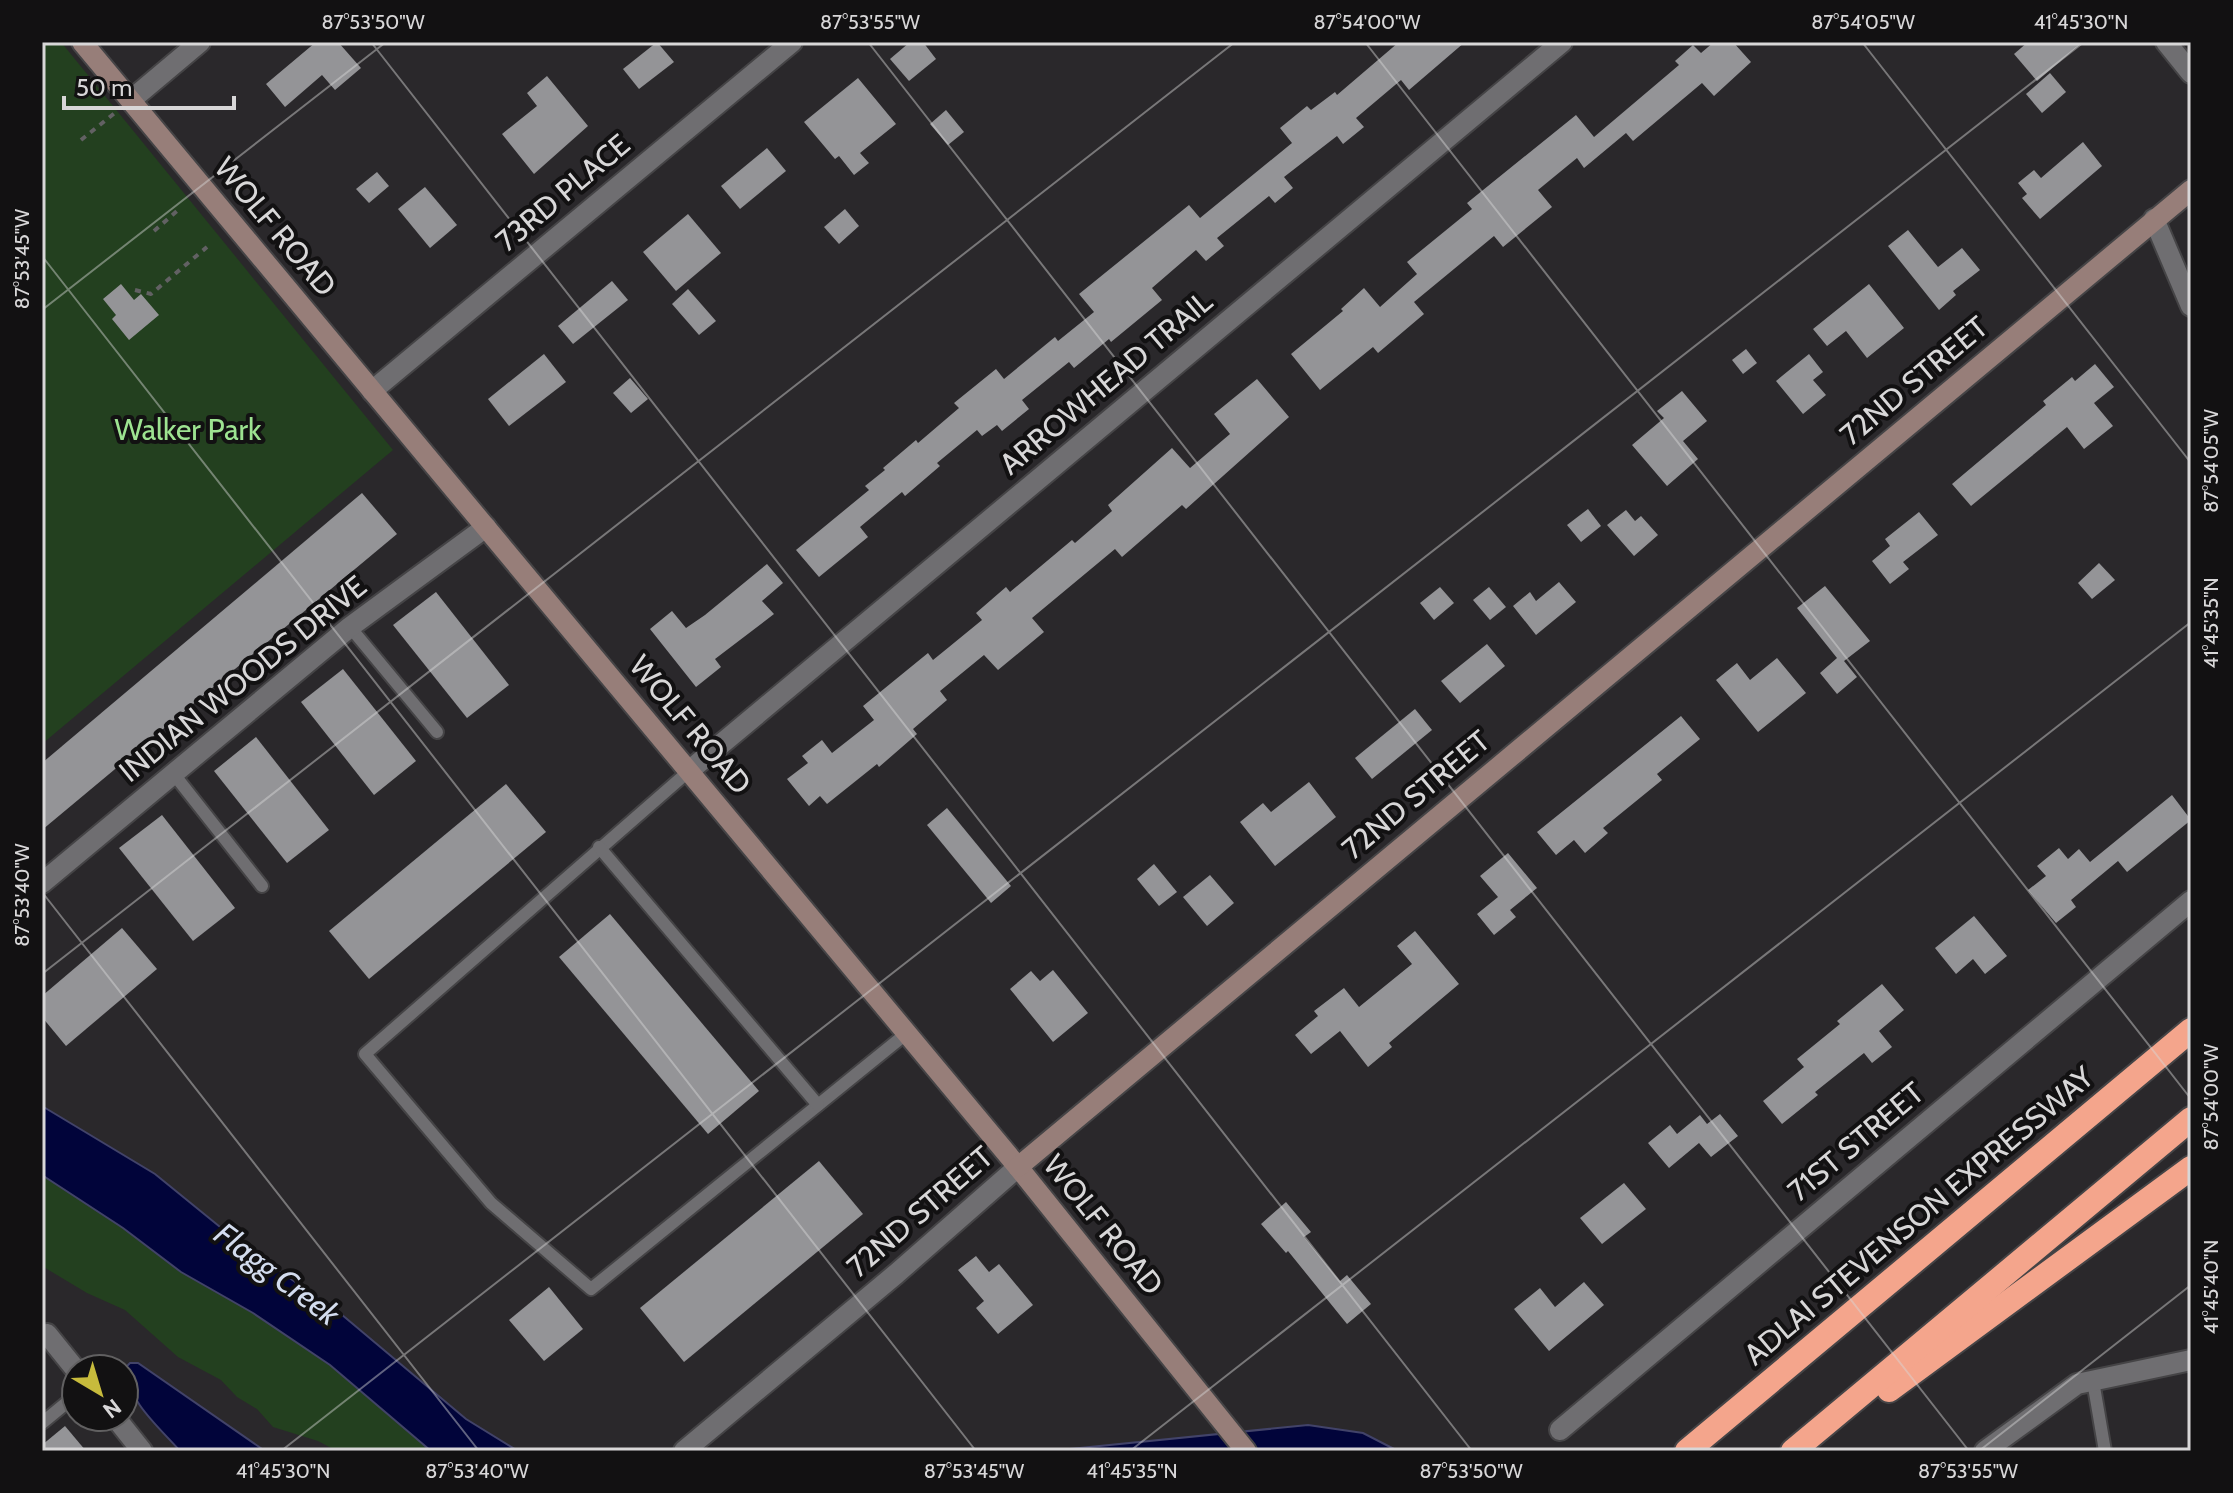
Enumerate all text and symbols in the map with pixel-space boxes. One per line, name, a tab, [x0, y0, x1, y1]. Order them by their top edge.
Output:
text: 87°53'50"W	[321, 10, 425, 34]
text: 87°53'55"W	[820, 10, 920, 34]
text: 87°54'00"W	[1314, 10, 1421, 34]
text: 87°54'05"W	[1811, 10, 1915, 34]
text: 41°45'30"N	[2034, 10, 2128, 34]
scale bar	[64, 60, 234, 110]
text: 50 m	[76, 73, 132, 102]
street label: 73RD PLACE	[488, 126, 637, 259]
street label: WOLF ROAD	[207, 150, 344, 304]
text: 87°53'45"W	[10, 209, 34, 309]
street label: ARROWHEAD TRAIL	[992, 283, 1219, 482]
street label: 72ND STREET	[1832, 308, 1995, 453]
text: 87°54'05"W	[2199, 409, 2223, 513]
park label: Walker Park	[114, 411, 262, 448]
street label: INDIAN WOODS DRIVE	[112, 567, 374, 790]
text: 41°45'35"N	[2199, 577, 2223, 669]
street label: WOLF ROAD	[622, 648, 759, 802]
street label: 72ND STREET	[1334, 722, 1497, 867]
text: 87°53'40"W	[10, 843, 34, 947]
text: 87°54'00"W	[2199, 1043, 2223, 1150]
street label: ADLAI STEVENSON EXPRESSWAY	[1736, 1058, 2102, 1373]
street label: 71ST STREET	[1780, 1074, 1931, 1209]
street label: 72ND STREET	[839, 1138, 1000, 1285]
street label: WOLF ROAD	[1036, 1147, 1171, 1302]
water label: Flagg Creek	[207, 1214, 349, 1334]
text: 41°45'40"N	[2199, 1240, 2223, 1334]
north arrow	[60, 1353, 140, 1433]
text: N	[98, 1393, 126, 1424]
text: 41°45'30"N	[236, 1459, 330, 1483]
text: 87°53'40"W	[425, 1459, 529, 1483]
text: 87°53'45"W	[924, 1459, 1024, 1483]
text: 41°45'35"N	[1086, 1459, 1178, 1483]
text: 87°53'50"W	[1419, 1459, 1523, 1483]
text: 87°53'55"W	[1918, 1459, 2018, 1483]

